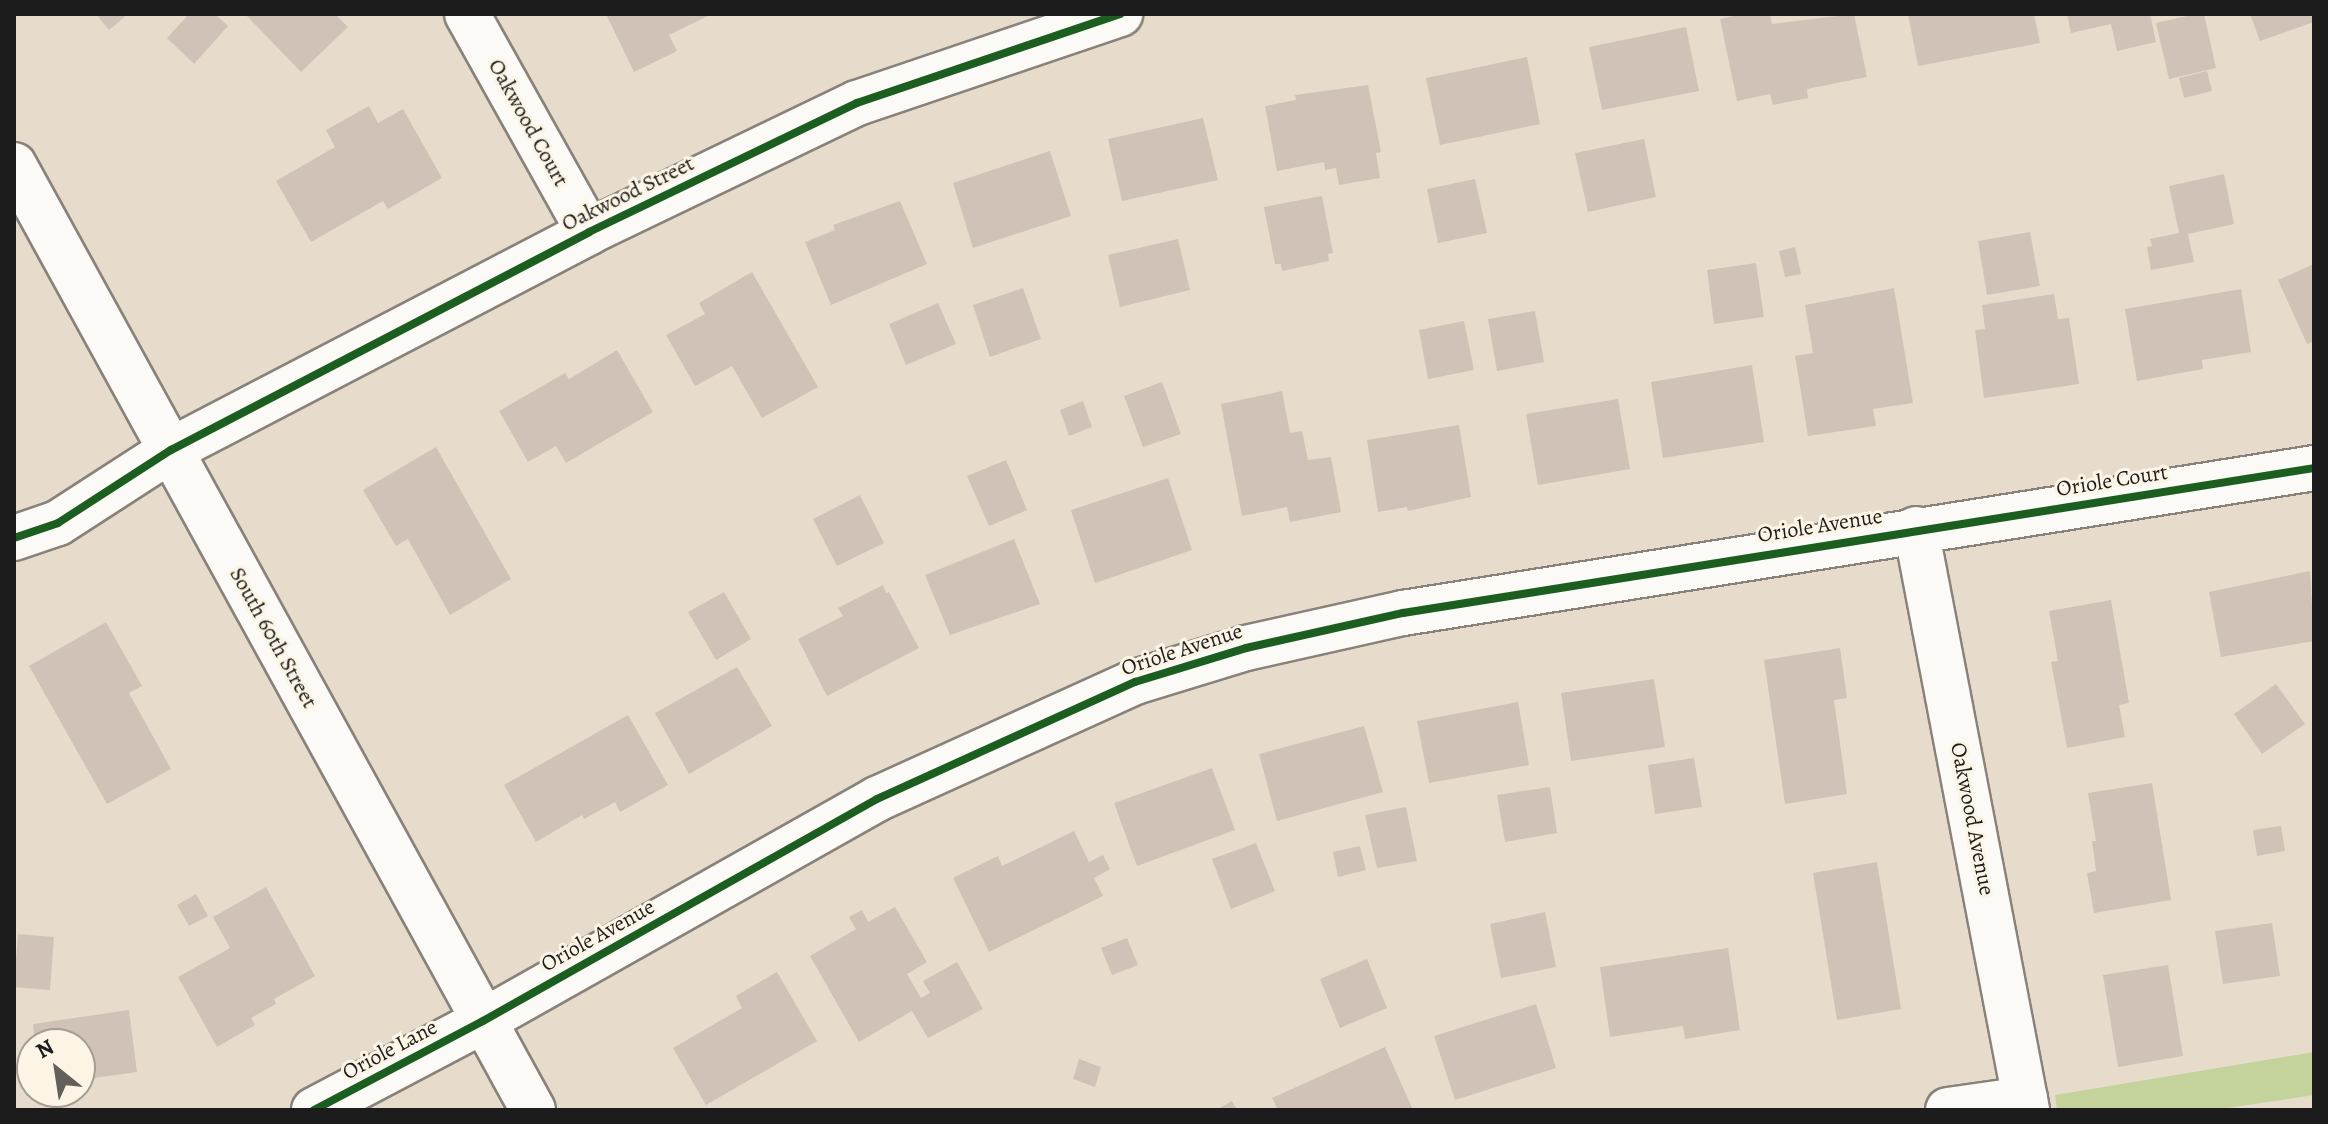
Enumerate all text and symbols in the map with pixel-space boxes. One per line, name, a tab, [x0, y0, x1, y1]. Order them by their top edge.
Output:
street label: Oakwood Court	[482, 55, 574, 191]
street label: Oakwood Street	[558, 151, 698, 237]
street label: Oriole Court	[2054, 459, 2170, 503]
street label: Oriole Avenue	[1756, 503, 1884, 549]
street label: South 60th Street	[223, 563, 323, 713]
street label: Oriole Avenue	[1118, 618, 1246, 682]
street label: Oakwood Avenue	[1944, 740, 2000, 898]
street label: Oriole Avenue	[537, 894, 659, 978]
street label: Oriole Lane	[338, 1014, 442, 1086]
north arrow	[16, 1028, 96, 1108]
text: N	[31, 1032, 59, 1066]

